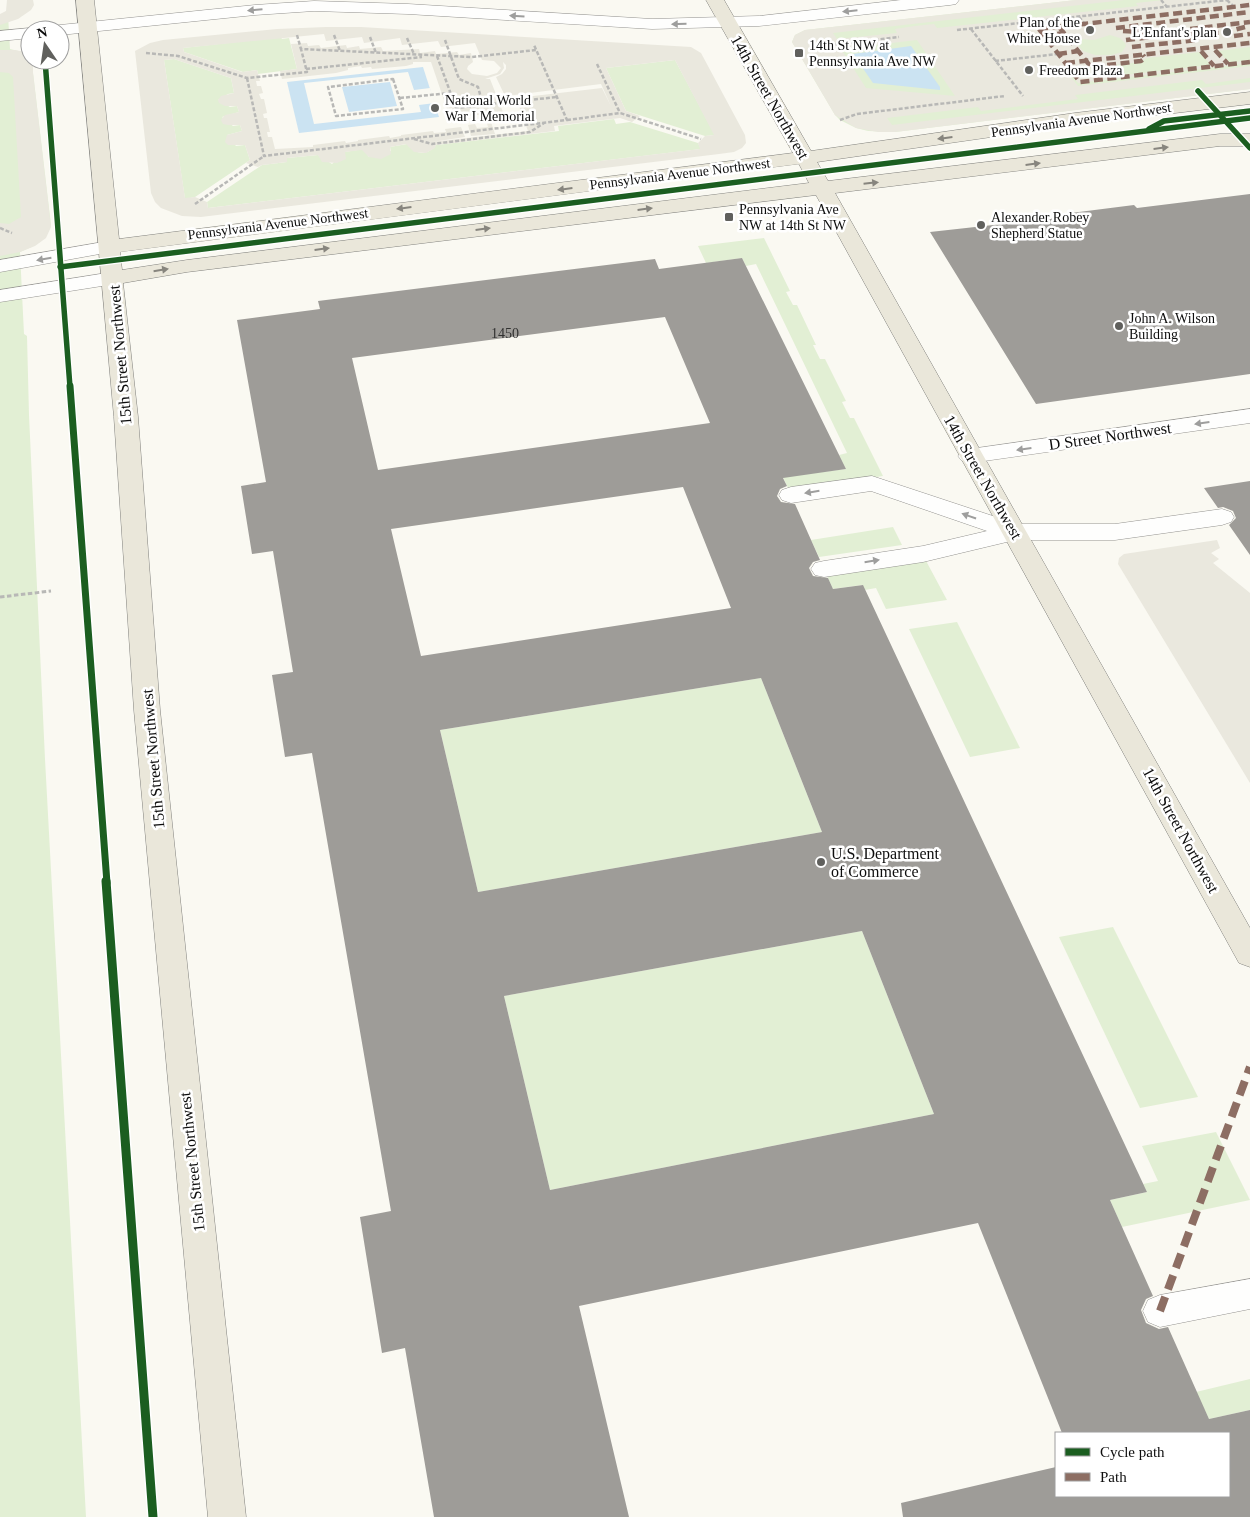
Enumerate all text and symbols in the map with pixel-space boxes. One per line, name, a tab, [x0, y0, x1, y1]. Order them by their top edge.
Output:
one-way arrow	[247, 6, 263, 14]
one-way arrow	[842, 7, 858, 15]
one-way arrow	[508, 11, 524, 19]
place label: Plan of the White House	[1007, 15, 1080, 46]
north arrow	[20, 20, 70, 70]
one-way arrow	[671, 20, 687, 28]
text: N	[36, 24, 49, 41]
marker: Plan of the White House	[1084, 24, 1096, 36]
place label: L’Enfant's plan	[1132, 25, 1217, 40]
marker: L’Enfant's plan	[1221, 26, 1233, 38]
street label: 14th Street Northwest	[728, 32, 813, 163]
place label: 14th St NW at Pennsylvania Ave NW	[809, 38, 936, 69]
marker: 14th St NW at Pennsylvania Ave NW	[793, 47, 805, 59]
place label: Freedom Plaza	[1039, 63, 1123, 78]
marker: Freedom Plaza	[1023, 64, 1035, 76]
place label: National World War I Memorial	[445, 93, 535, 124]
street label: Pennsylvania Avenue Northwest	[990, 100, 1172, 140]
marker: National World War I Memorial	[429, 102, 441, 114]
one-way arrow	[936, 134, 952, 142]
one-way arrow	[1154, 144, 1170, 152]
street label: Pennsylvania Avenue Northwest	[589, 155, 771, 193]
one-way arrow	[1025, 160, 1041, 168]
one-way arrow	[863, 179, 879, 187]
one-way arrow	[557, 185, 573, 193]
place label: Pennsylvania Ave NW at 14th St NW	[739, 202, 847, 233]
one-way arrow	[396, 204, 412, 212]
street label: Pennsylvania Avenue Northwest	[187, 205, 369, 243]
one-way arrow	[637, 205, 653, 213]
place label: Alexander Robey Shepherd Statue	[991, 210, 1089, 241]
marker: Pennsylvania Ave NW at 14th St NW	[723, 211, 735, 223]
marker: Alexander Robey Shepherd Statue	[975, 219, 987, 231]
one-way arrow	[476, 225, 492, 233]
one-way arrow	[314, 245, 330, 253]
one-way arrow	[35, 255, 51, 263]
one-way arrow	[153, 266, 169, 274]
street label: 15th Street Northwest	[105, 284, 135, 426]
place label: John A. Wilson Building	[1129, 311, 1215, 342]
marker: John A. Wilson Building	[1113, 320, 1125, 332]
house number: 1450	[491, 326, 519, 341]
street label: 14th Street Northwest	[941, 412, 1026, 543]
street label: D Street Northwest	[1048, 419, 1173, 453]
one-way arrow	[1193, 420, 1209, 428]
one-way arrow	[1015, 445, 1031, 453]
one-way arrow	[804, 488, 820, 496]
one-way arrow	[961, 512, 976, 519]
one-way arrow	[865, 557, 881, 565]
street label: 15th Street Northwest	[138, 688, 168, 830]
street label: 14th Street Northwest	[1140, 764, 1223, 896]
place label: U.S. Department of Commerce	[831, 845, 940, 880]
marker: U.S. Department of Commerce	[815, 856, 827, 868]
street label: 15th Street Northwest	[176, 1091, 208, 1233]
legend	[1055, 1432, 1230, 1497]
text: Cycle path	[1100, 1444, 1165, 1460]
text: Path	[1100, 1469, 1127, 1485]

